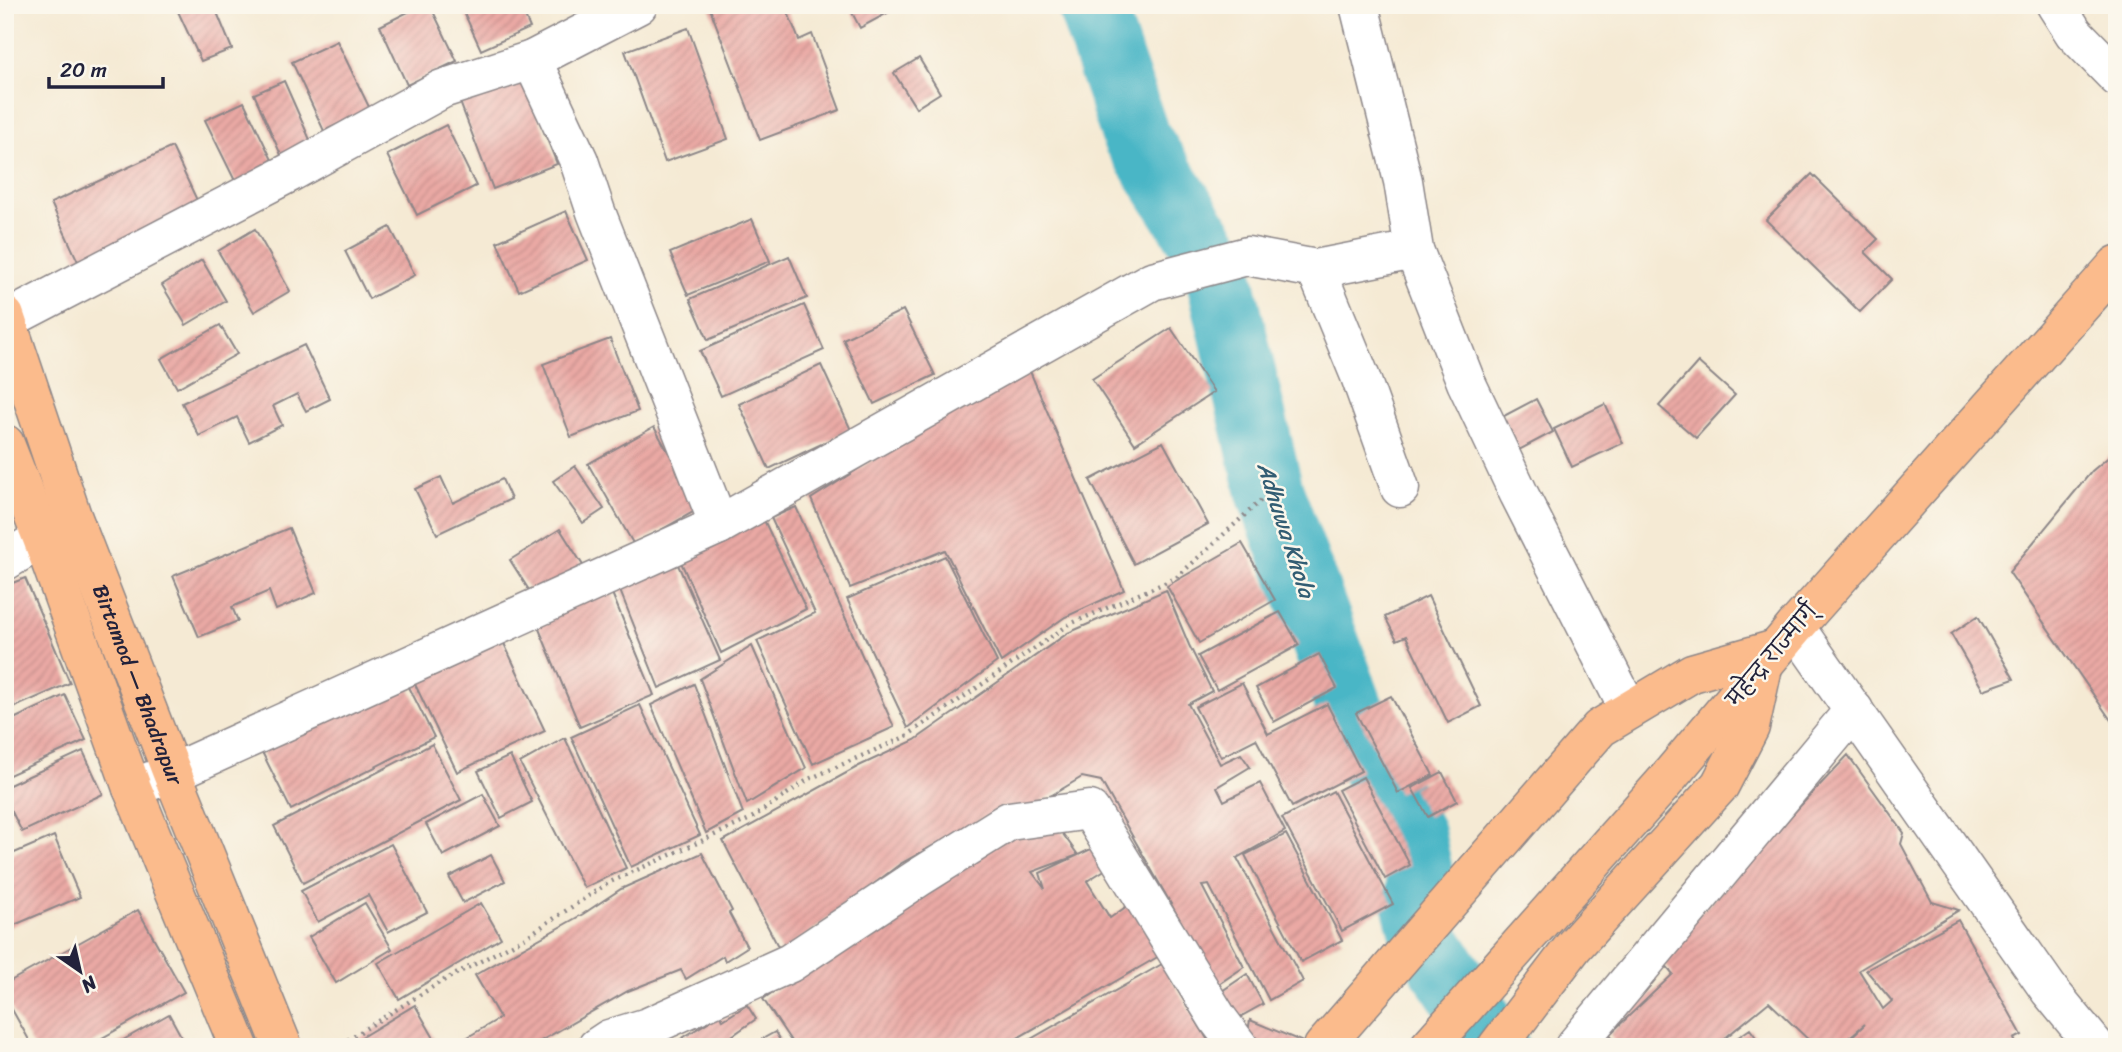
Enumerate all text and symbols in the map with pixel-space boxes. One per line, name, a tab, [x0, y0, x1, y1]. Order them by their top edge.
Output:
scale bar	[49, 46, 163, 90]
text: 20 m	[60, 51, 107, 89]
water label: Adhuwa Khola	[1244, 456, 1328, 605]
street label: Birtamod — Bhadrapur	[81, 579, 195, 792]
street label: महेन्द्र राज्मार्ग्	[1716, 593, 1828, 717]
north arrow	[46, 936, 116, 1006]
text: N	[74, 967, 105, 1003]

